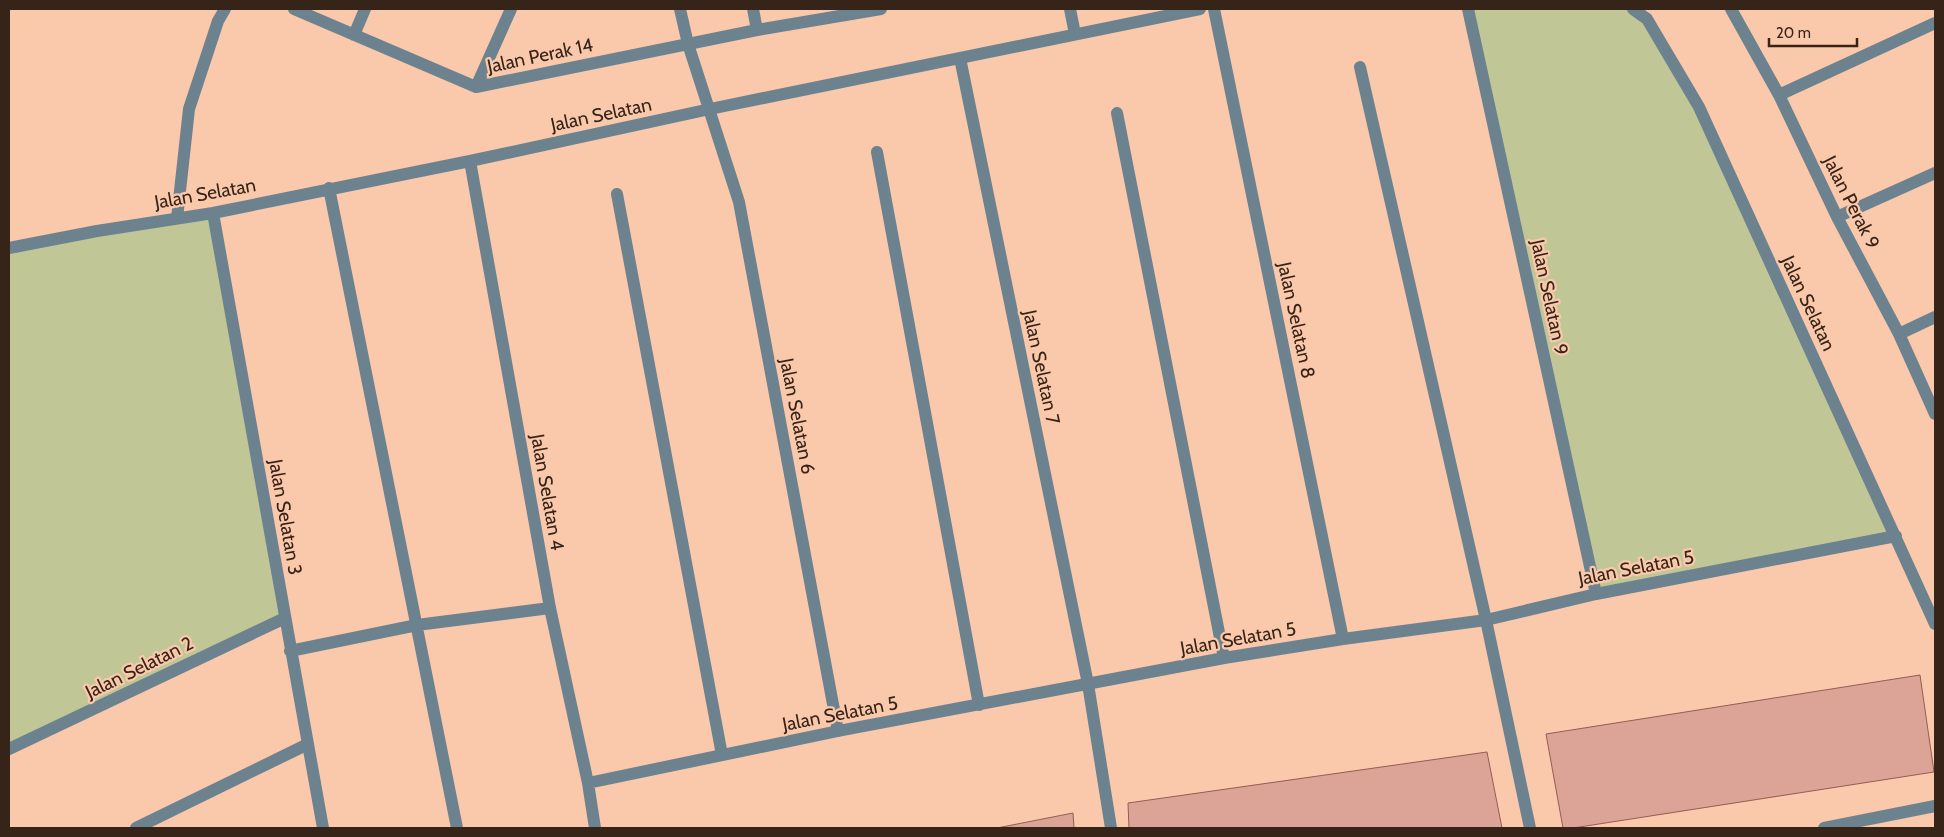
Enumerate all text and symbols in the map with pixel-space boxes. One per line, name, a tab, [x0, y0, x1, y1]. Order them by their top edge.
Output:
scale bar	[1769, 15, 1856, 47]
text: 20 m	[1776, 24, 1811, 42]
street label: Jalan Perak 14	[484, 33, 595, 78]
street label: Jalan Selatan	[548, 93, 654, 137]
street label: Jalan Perak 9	[1818, 151, 1885, 253]
street label: Jalan Selatan	[152, 173, 258, 214]
street label: Jalan Selatan 9	[1526, 236, 1573, 357]
street label: Jalan Selatan	[1776, 251, 1841, 355]
street label: Jalan Selatan 8	[1273, 259, 1320, 380]
street label: Jalan Selatan 7	[1018, 307, 1065, 427]
street label: Jalan Selatan 6	[775, 355, 820, 476]
street label: Jalan Selatan 4	[526, 431, 569, 552]
street label: Jalan Selatan 3	[264, 456, 307, 577]
street label: Jalan Selatan 5	[1575, 545, 1696, 590]
street label: Jalan Selatan 5	[1177, 617, 1298, 660]
street label: Jalan Selatan 2	[81, 631, 197, 704]
street label: Jalan Selatan 5	[779, 691, 900, 736]

